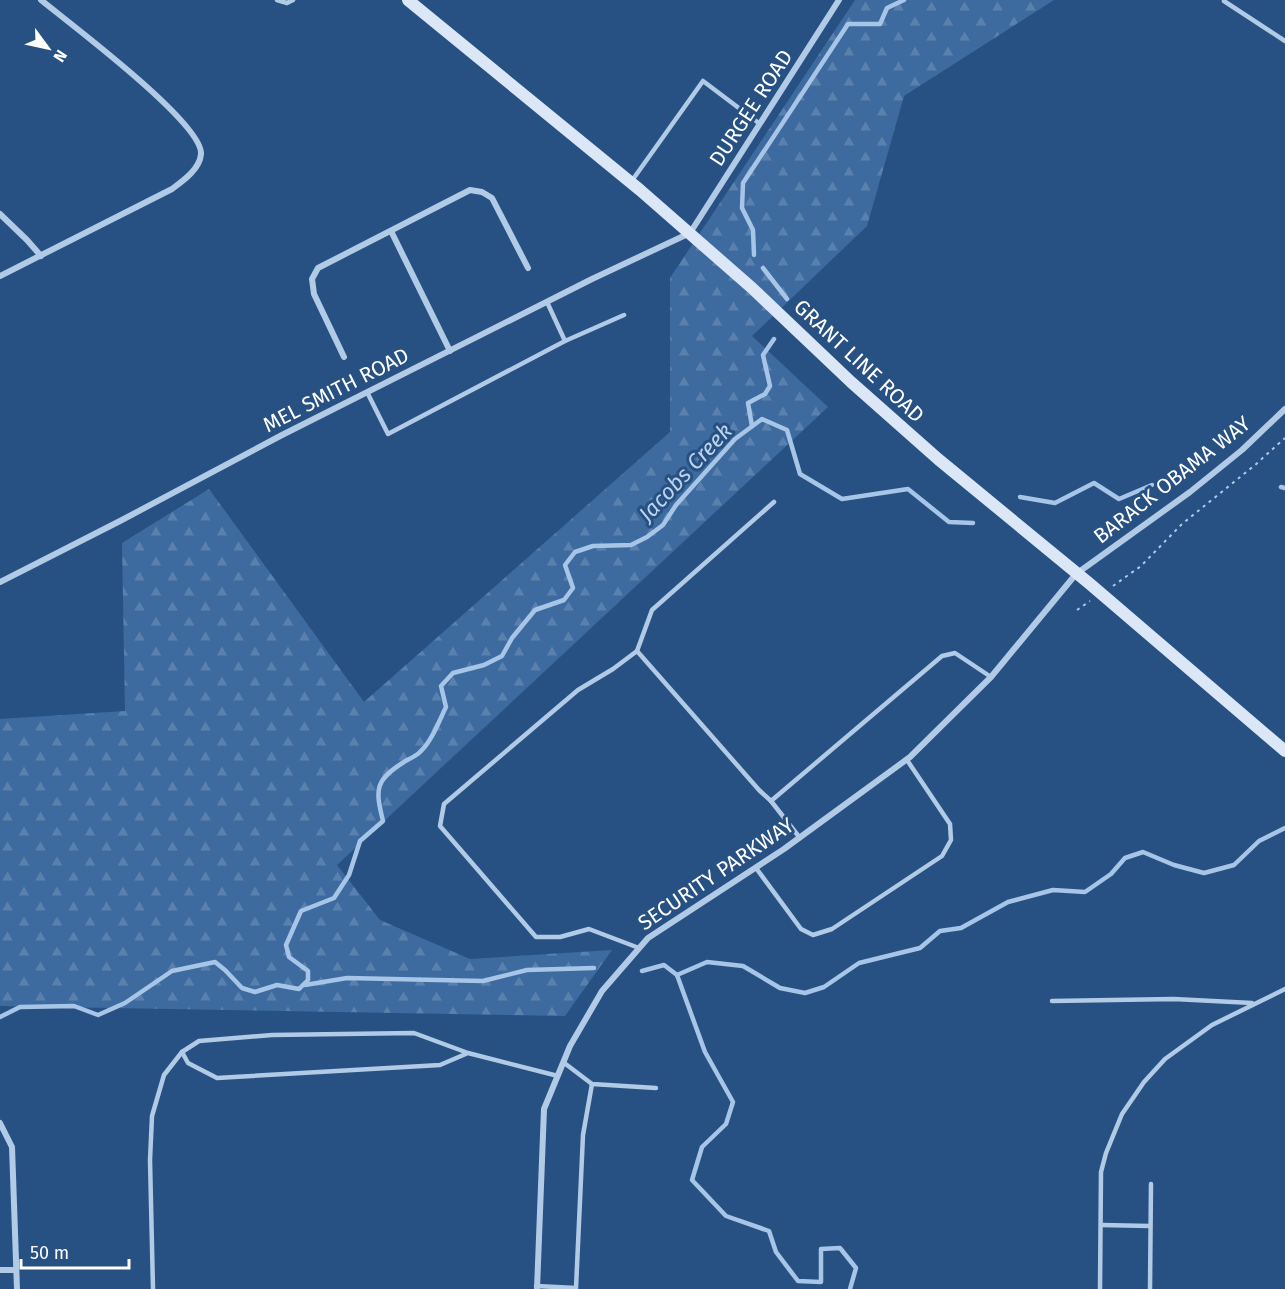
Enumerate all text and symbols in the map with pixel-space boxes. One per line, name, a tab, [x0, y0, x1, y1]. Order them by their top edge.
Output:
north arrow	[18, 18, 78, 78]
street label: DURGEE ROAD	[704, 45, 798, 171]
text: N	[49, 46, 71, 66]
street label: GRANT LINE ROAD	[788, 294, 930, 428]
street label: MEL SMITH ROAD	[259, 342, 413, 438]
street label: BARACK OBAMA WAY	[1088, 410, 1256, 549]
water label: Jacobs Creek	[632, 418, 738, 528]
street label: SECURITY PARKWAY	[633, 812, 799, 936]
scale bar	[21, 1232, 129, 1270]
text: 50 m	[30, 1242, 69, 1264]

